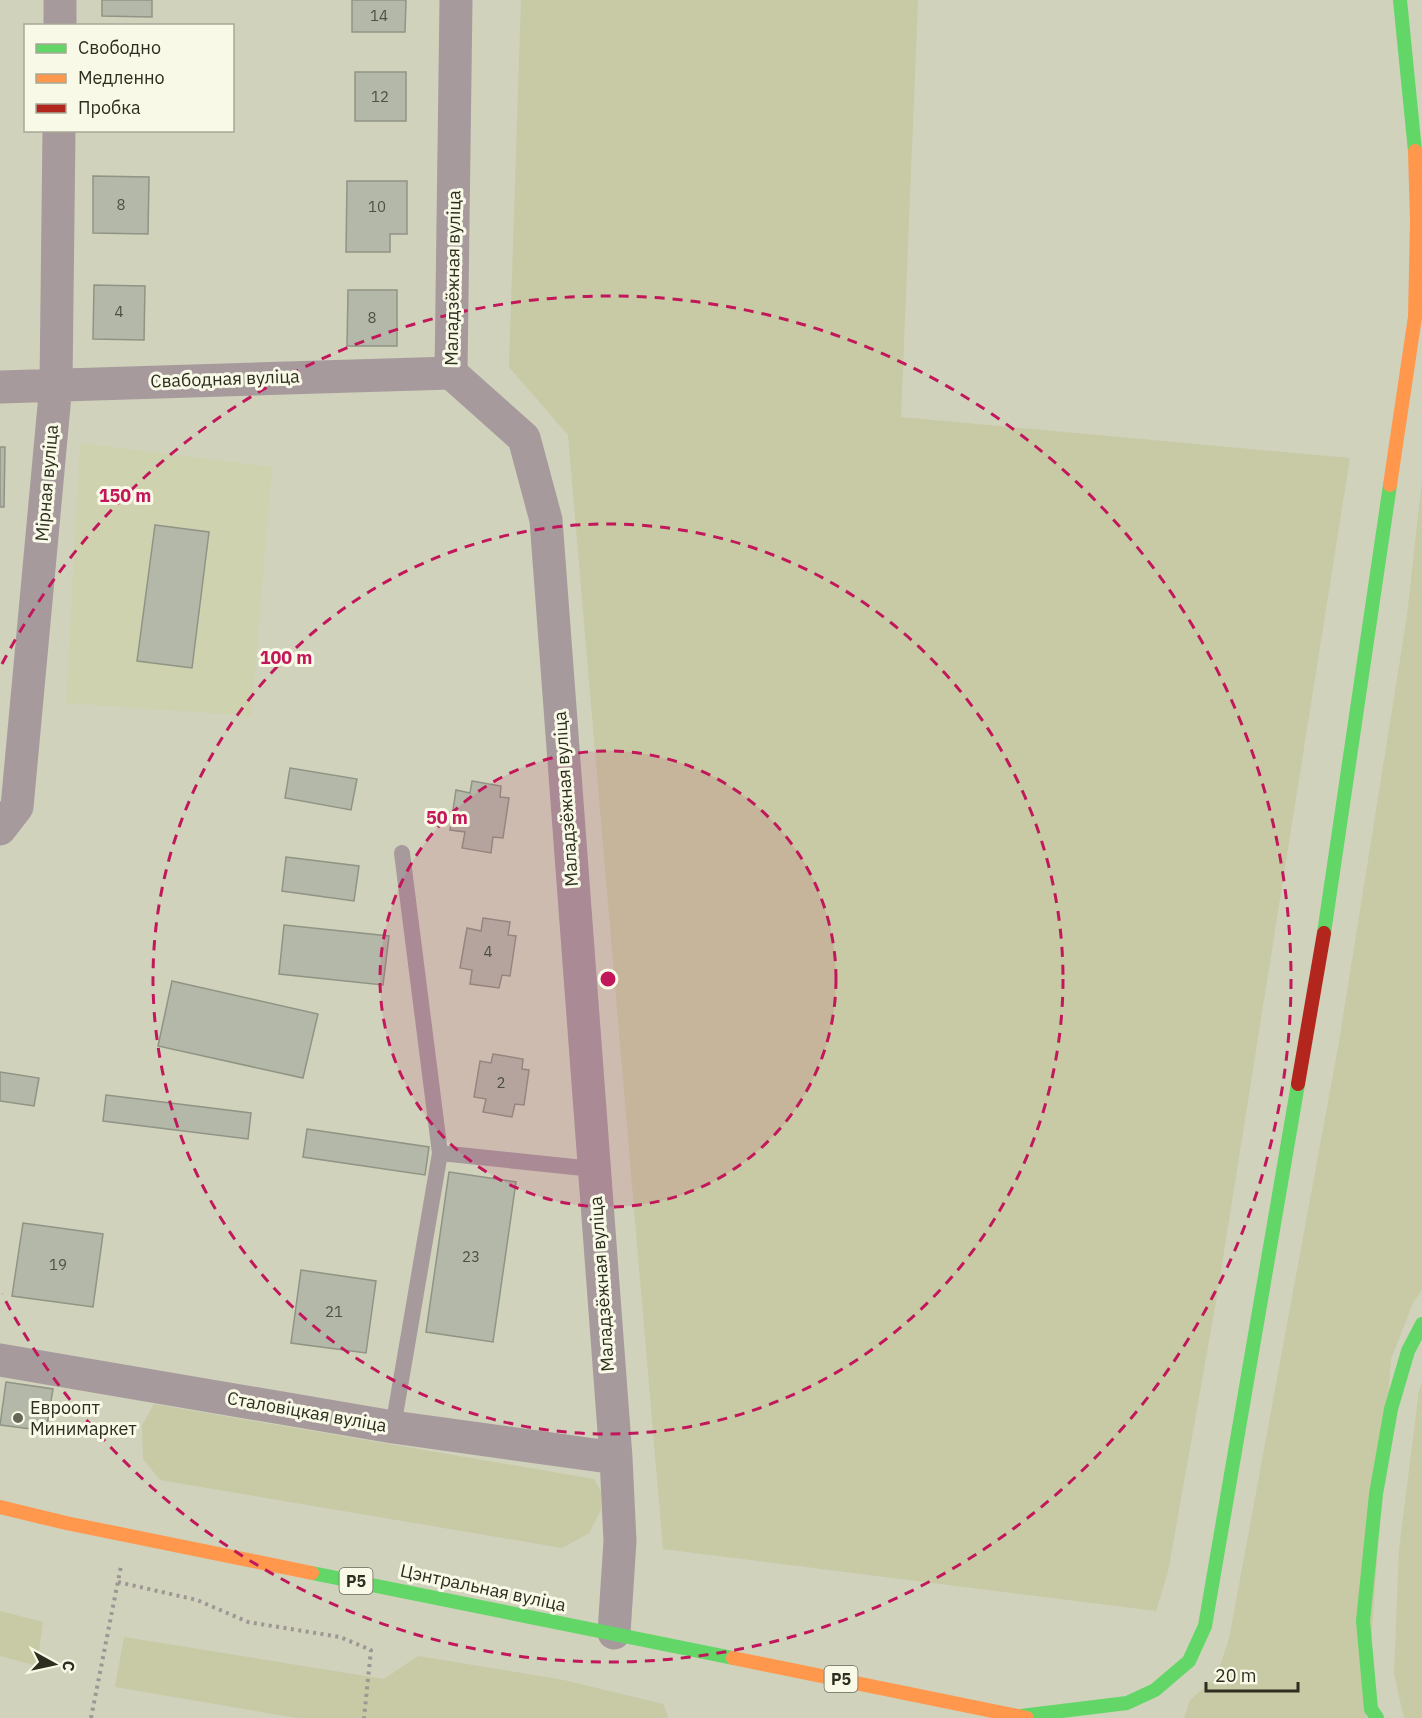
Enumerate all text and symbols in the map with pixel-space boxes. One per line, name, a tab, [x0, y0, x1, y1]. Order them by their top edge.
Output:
house number: 14	[370, 6, 388, 25]
legend	[24, 24, 234, 132]
text: Свободно	[78, 36, 161, 59]
text: Медленно	[78, 66, 165, 89]
house number: 12	[371, 87, 389, 106]
text: Пробка	[78, 96, 141, 119]
street label: Маладзёжная вуліца	[439, 190, 466, 366]
house number: 8	[116, 195, 126, 214]
house number: 10	[368, 197, 386, 216]
house number: 4	[114, 302, 124, 321]
house number: 8	[367, 308, 377, 327]
street label: Свабодная вуліца	[150, 364, 300, 393]
street label: Мірная вуліца	[30, 423, 63, 542]
text: 150 m	[99, 484, 151, 507]
text: 100 m	[260, 646, 312, 669]
street label: Маладзёжная вуліца	[548, 710, 583, 887]
text: 50 m	[426, 806, 468, 829]
house number: 4	[483, 942, 493, 961]
centre of rings	[598, 969, 618, 989]
house number: 2	[496, 1073, 506, 1092]
street label: Маладзёжная вуліца	[584, 1195, 619, 1372]
house number: 23	[462, 1247, 480, 1266]
house number: 19	[49, 1255, 67, 1274]
house number: 21	[325, 1302, 343, 1321]
street label: Сталовіцкая вуліца	[225, 1386, 389, 1437]
place label: Евроопт Минимаркет	[30, 1396, 137, 1440]
marker: Евроопт Минимаркет	[11, 1411, 25, 1425]
street label: Цэнтральная вуліца	[398, 1559, 568, 1616]
road number: Р5	[340, 1568, 372, 1594]
north arrow	[24, 1634, 84, 1694]
scale bar	[1206, 1655, 1298, 1693]
text: С	[58, 1660, 79, 1673]
text: 20 m	[1215, 1664, 1257, 1687]
road number: Р5	[824, 1666, 858, 1692]

